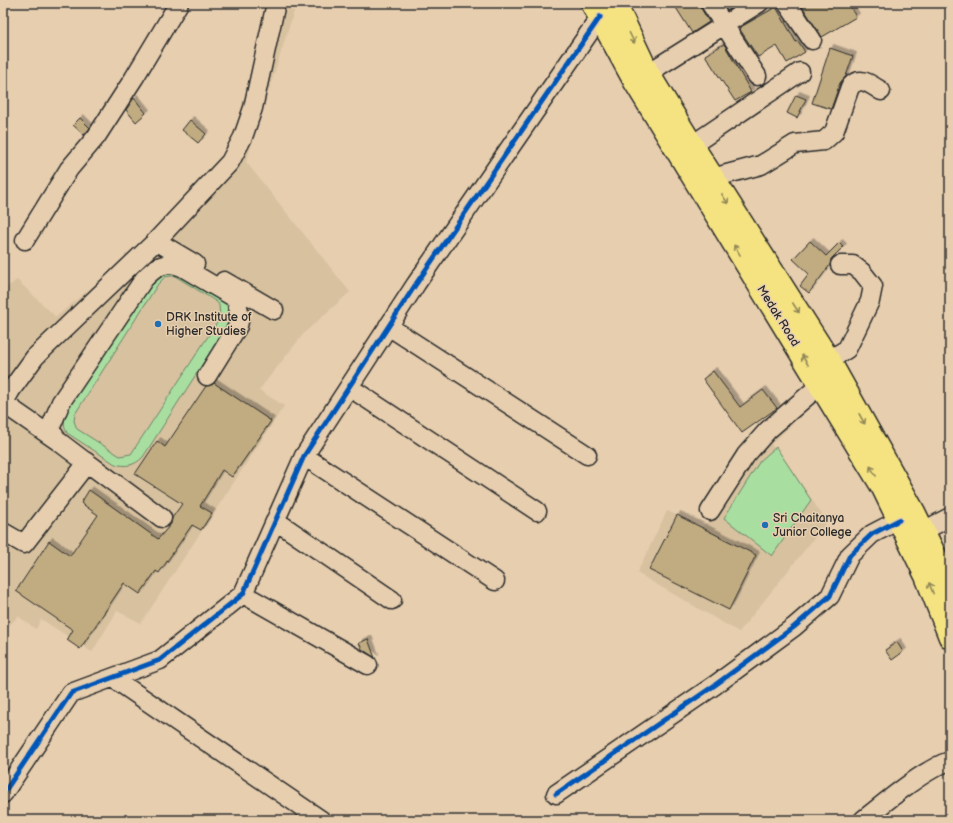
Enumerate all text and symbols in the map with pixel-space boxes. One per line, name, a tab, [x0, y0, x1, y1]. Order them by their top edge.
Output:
one-way arrow	[629, 32, 636, 44]
one-way arrow	[721, 193, 729, 204]
one-way arrow	[733, 244, 741, 256]
street label: Medak Road	[753, 283, 803, 349]
one-way arrow	[792, 302, 800, 313]
place label: DRK Institute of Higher Studies	[166, 310, 252, 339]
marker: DRK Institute of Higher Studies	[153, 319, 163, 329]
one-way arrow	[801, 354, 809, 366]
one-way arrow	[859, 413, 867, 425]
one-way arrow	[868, 465, 876, 477]
place label: Sri Chaitanya Junior College	[773, 511, 852, 540]
marker: Sri Chaitanya Junior College	[760, 520, 770, 530]
one-way arrow	[927, 582, 935, 594]

